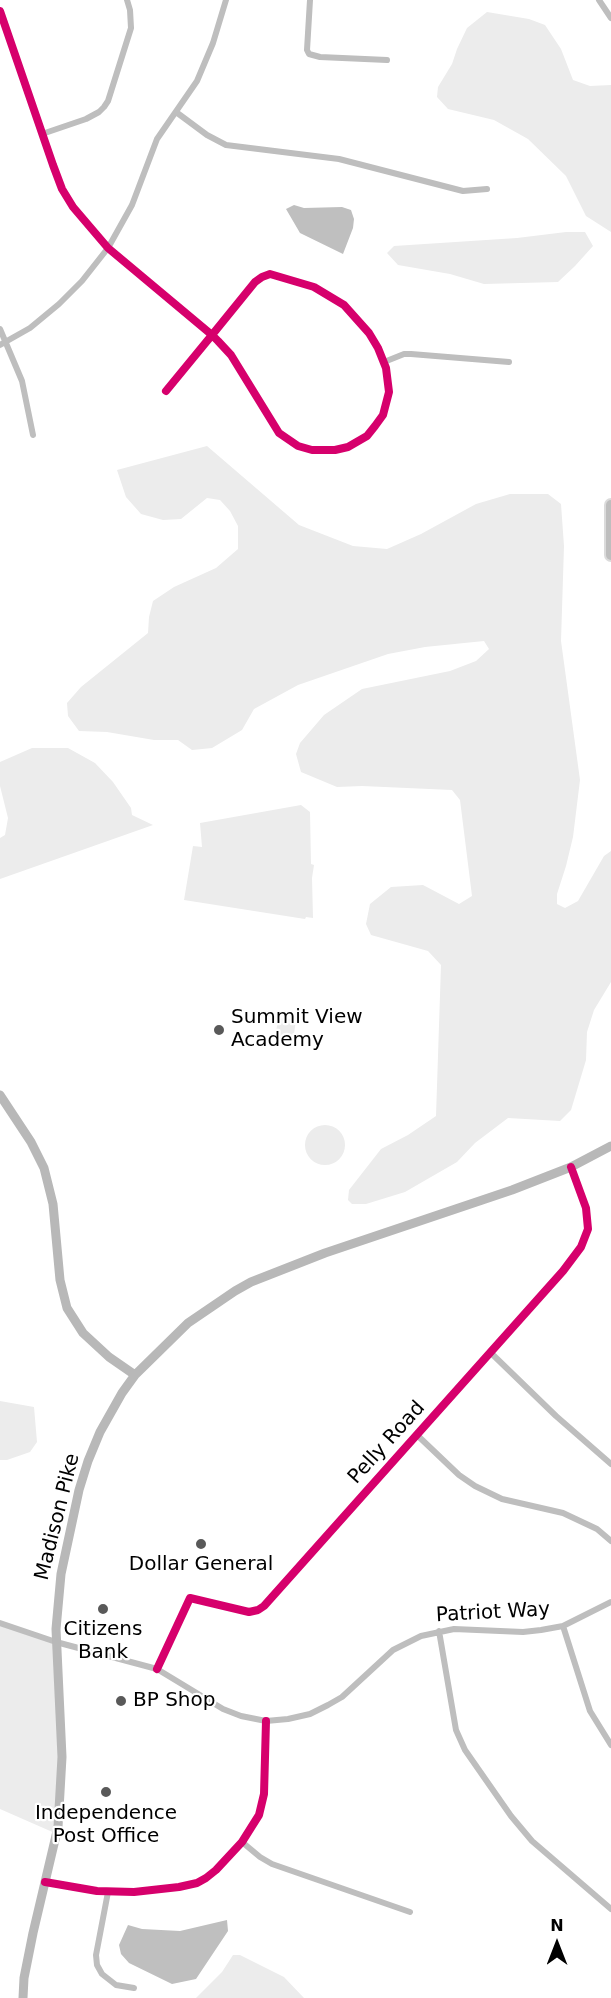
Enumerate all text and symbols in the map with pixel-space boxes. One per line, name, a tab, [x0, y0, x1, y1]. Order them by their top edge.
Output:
place label: Summit View Academy	[231, 1006, 363, 1053]
marker: Summit View Academy	[212, 1023, 226, 1037]
street label: Pelly Road	[344, 1397, 430, 1489]
street label: Madison Pike	[31, 1451, 85, 1583]
marker: Dollar General	[194, 1537, 208, 1551]
place label: Dollar General	[129, 1553, 273, 1577]
street label: Patriot Way	[435, 1598, 551, 1628]
marker: Citizens Bank	[96, 1602, 110, 1616]
place label: Citizens Bank	[64, 1618, 142, 1665]
place label: BP Shop	[133, 1689, 215, 1713]
marker: BP Shop	[114, 1694, 128, 1708]
marker: Independence Post Office	[99, 1785, 113, 1799]
place label: Independence Post Office	[35, 1802, 177, 1849]
north arrow	[527, 1914, 587, 1974]
text: N	[550, 1916, 564, 1935]

